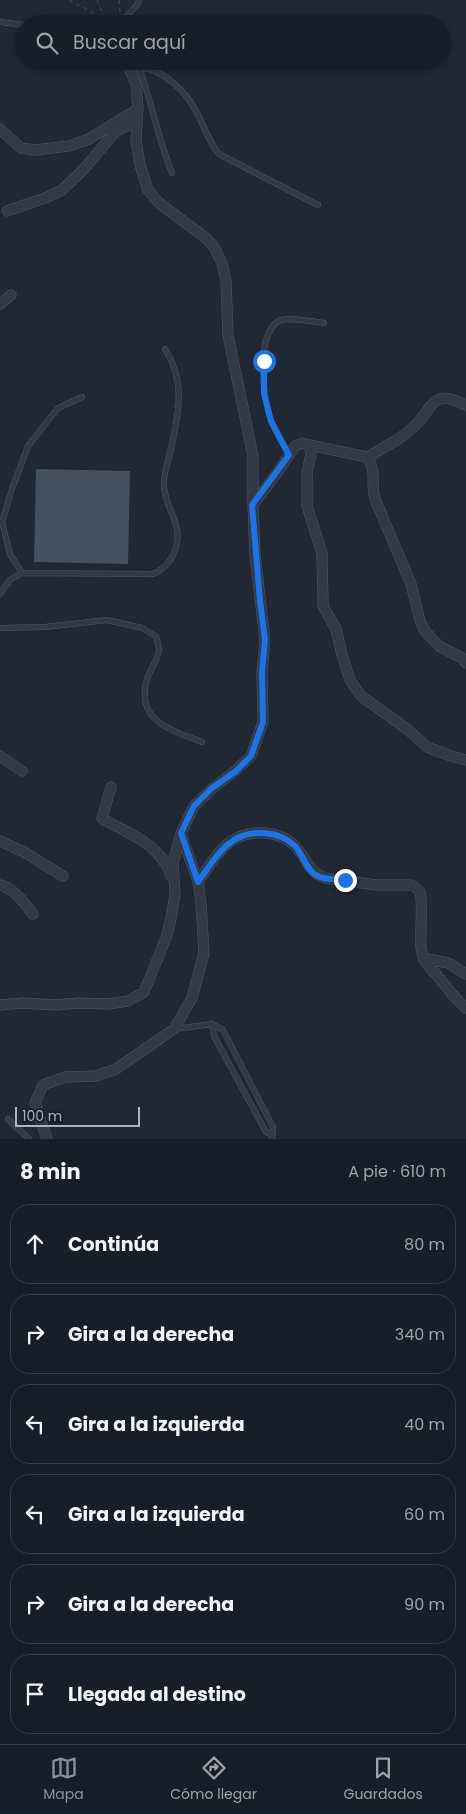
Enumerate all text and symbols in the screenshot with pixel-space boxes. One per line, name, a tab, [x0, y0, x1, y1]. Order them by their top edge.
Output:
search box	[15, 15, 451, 70]
icon: search	[33, 29, 61, 57]
text: Buscar aquí	[73, 29, 186, 56]
route start	[253, 350, 276, 373]
route end	[334, 869, 357, 892]
scale bar	[15, 1104, 140, 1127]
text: 100 m	[22, 1106, 62, 1126]
text: 8 min	[20, 1157, 81, 1186]
text: A pie · 610 m	[348, 1160, 446, 1183]
icon: ahead	[21, 1230, 49, 1258]
text: Continúa	[68, 1231, 159, 1258]
text: 80 m	[404, 1233, 445, 1256]
icon: right	[21, 1320, 49, 1348]
text: Gira a la derecha	[68, 1321, 234, 1348]
text: 340 m	[395, 1323, 445, 1346]
icon: left	[21, 1410, 49, 1438]
text: Gira a la izquierda	[68, 1411, 245, 1438]
text: 40 m	[404, 1413, 445, 1436]
icon: left	[21, 1500, 49, 1528]
text: Gira a la izquierda	[68, 1501, 245, 1528]
text: 60 m	[404, 1503, 445, 1526]
icon: right	[21, 1590, 49, 1618]
text: Gira a la derecha	[68, 1591, 234, 1618]
text: 90 m	[404, 1593, 445, 1616]
icon: arrive	[21, 1680, 49, 1708]
text: Llegada al destino	[68, 1681, 246, 1708]
tab: Mapa	[43, 1754, 84, 1805]
tab: Cómo llegar	[170, 1754, 257, 1805]
tab: Guardados	[344, 1754, 423, 1805]

